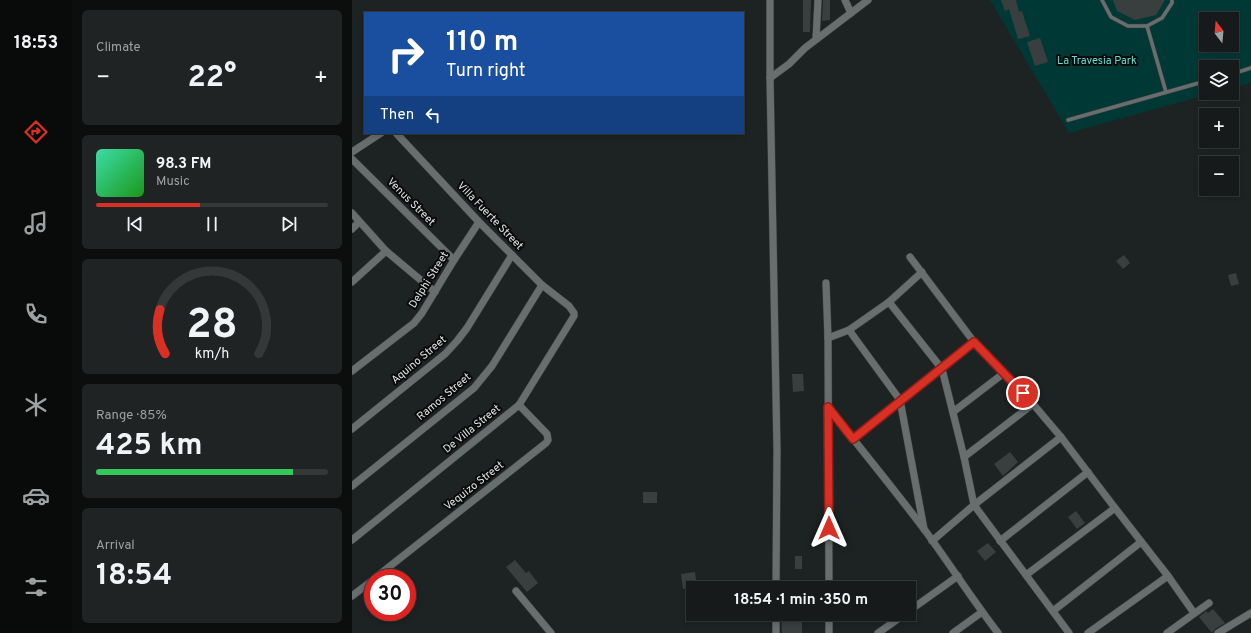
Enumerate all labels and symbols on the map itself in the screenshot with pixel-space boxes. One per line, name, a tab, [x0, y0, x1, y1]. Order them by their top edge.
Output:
north arrow	[1199, 12, 1239, 52]
park label: La Travesia Park	[1057, 54, 1137, 68]
street label: Venus Street	[384, 175, 438, 229]
street label: Villa Fuerte Street	[454, 179, 526, 253]
street label: Delphi Street	[406, 249, 452, 311]
street label: Aquino Street	[388, 333, 450, 387]
street label: Ramos Street	[414, 370, 474, 424]
pin	[1006, 376, 1040, 410]
street label: De Villa Street	[440, 402, 504, 456]
street label: Vequizo Street	[441, 458, 507, 514]
position arrow	[808, 507, 850, 549]
speed limit sign: 30	[364, 569, 416, 621]

